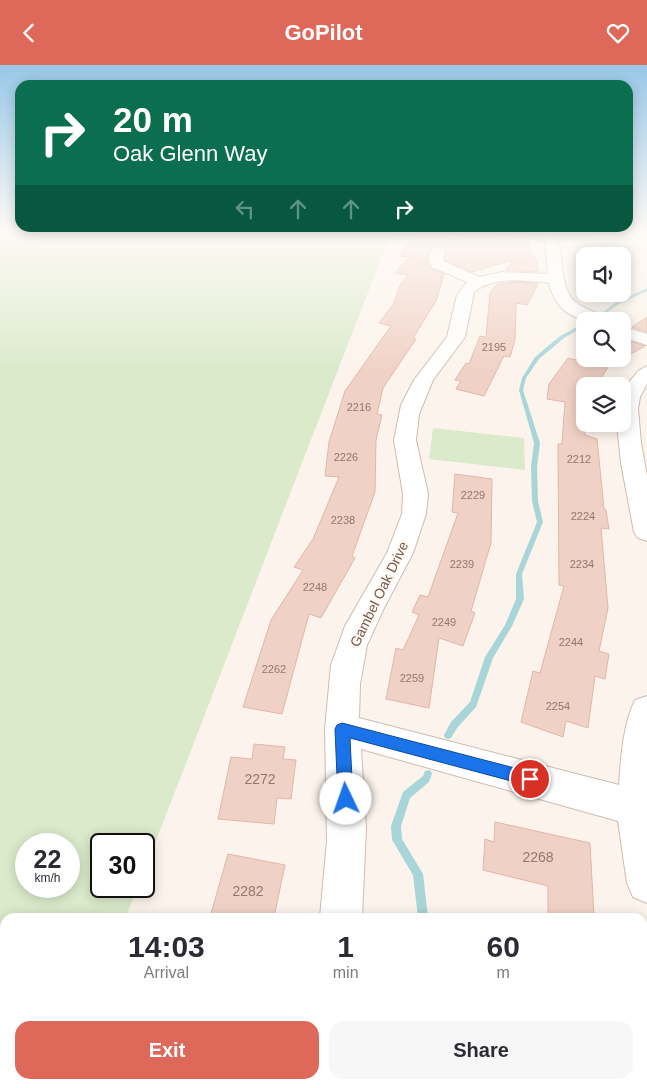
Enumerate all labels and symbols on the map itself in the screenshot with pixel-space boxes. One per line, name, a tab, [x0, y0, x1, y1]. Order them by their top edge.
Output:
house number: 2195	[482, 341, 506, 353]
house number: 2216	[347, 401, 371, 413]
house number: 2226	[334, 451, 358, 463]
house number: 2212	[567, 453, 591, 465]
house number: 2229	[461, 489, 485, 501]
house number: 2224	[571, 510, 595, 522]
house number: 2238	[331, 514, 355, 526]
street label: Gambel Oak Drive	[347, 539, 412, 649]
house number: 2239	[450, 558, 474, 570]
house number: 2234	[570, 558, 594, 570]
house number: 2248	[303, 581, 327, 593]
house number: 2249	[432, 616, 456, 628]
house number: 2244	[559, 636, 583, 648]
house number: 2262	[262, 663, 286, 675]
house number: 2259	[400, 672, 424, 684]
house number: 2254	[546, 700, 570, 712]
pin	[509, 758, 551, 800]
house number: 2272	[244, 771, 276, 787]
position arrow	[319, 772, 371, 824]
speed limit sign: 30	[90, 833, 155, 898]
house number: 2268	[522, 849, 554, 865]
house number: 2282	[232, 883, 264, 899]

